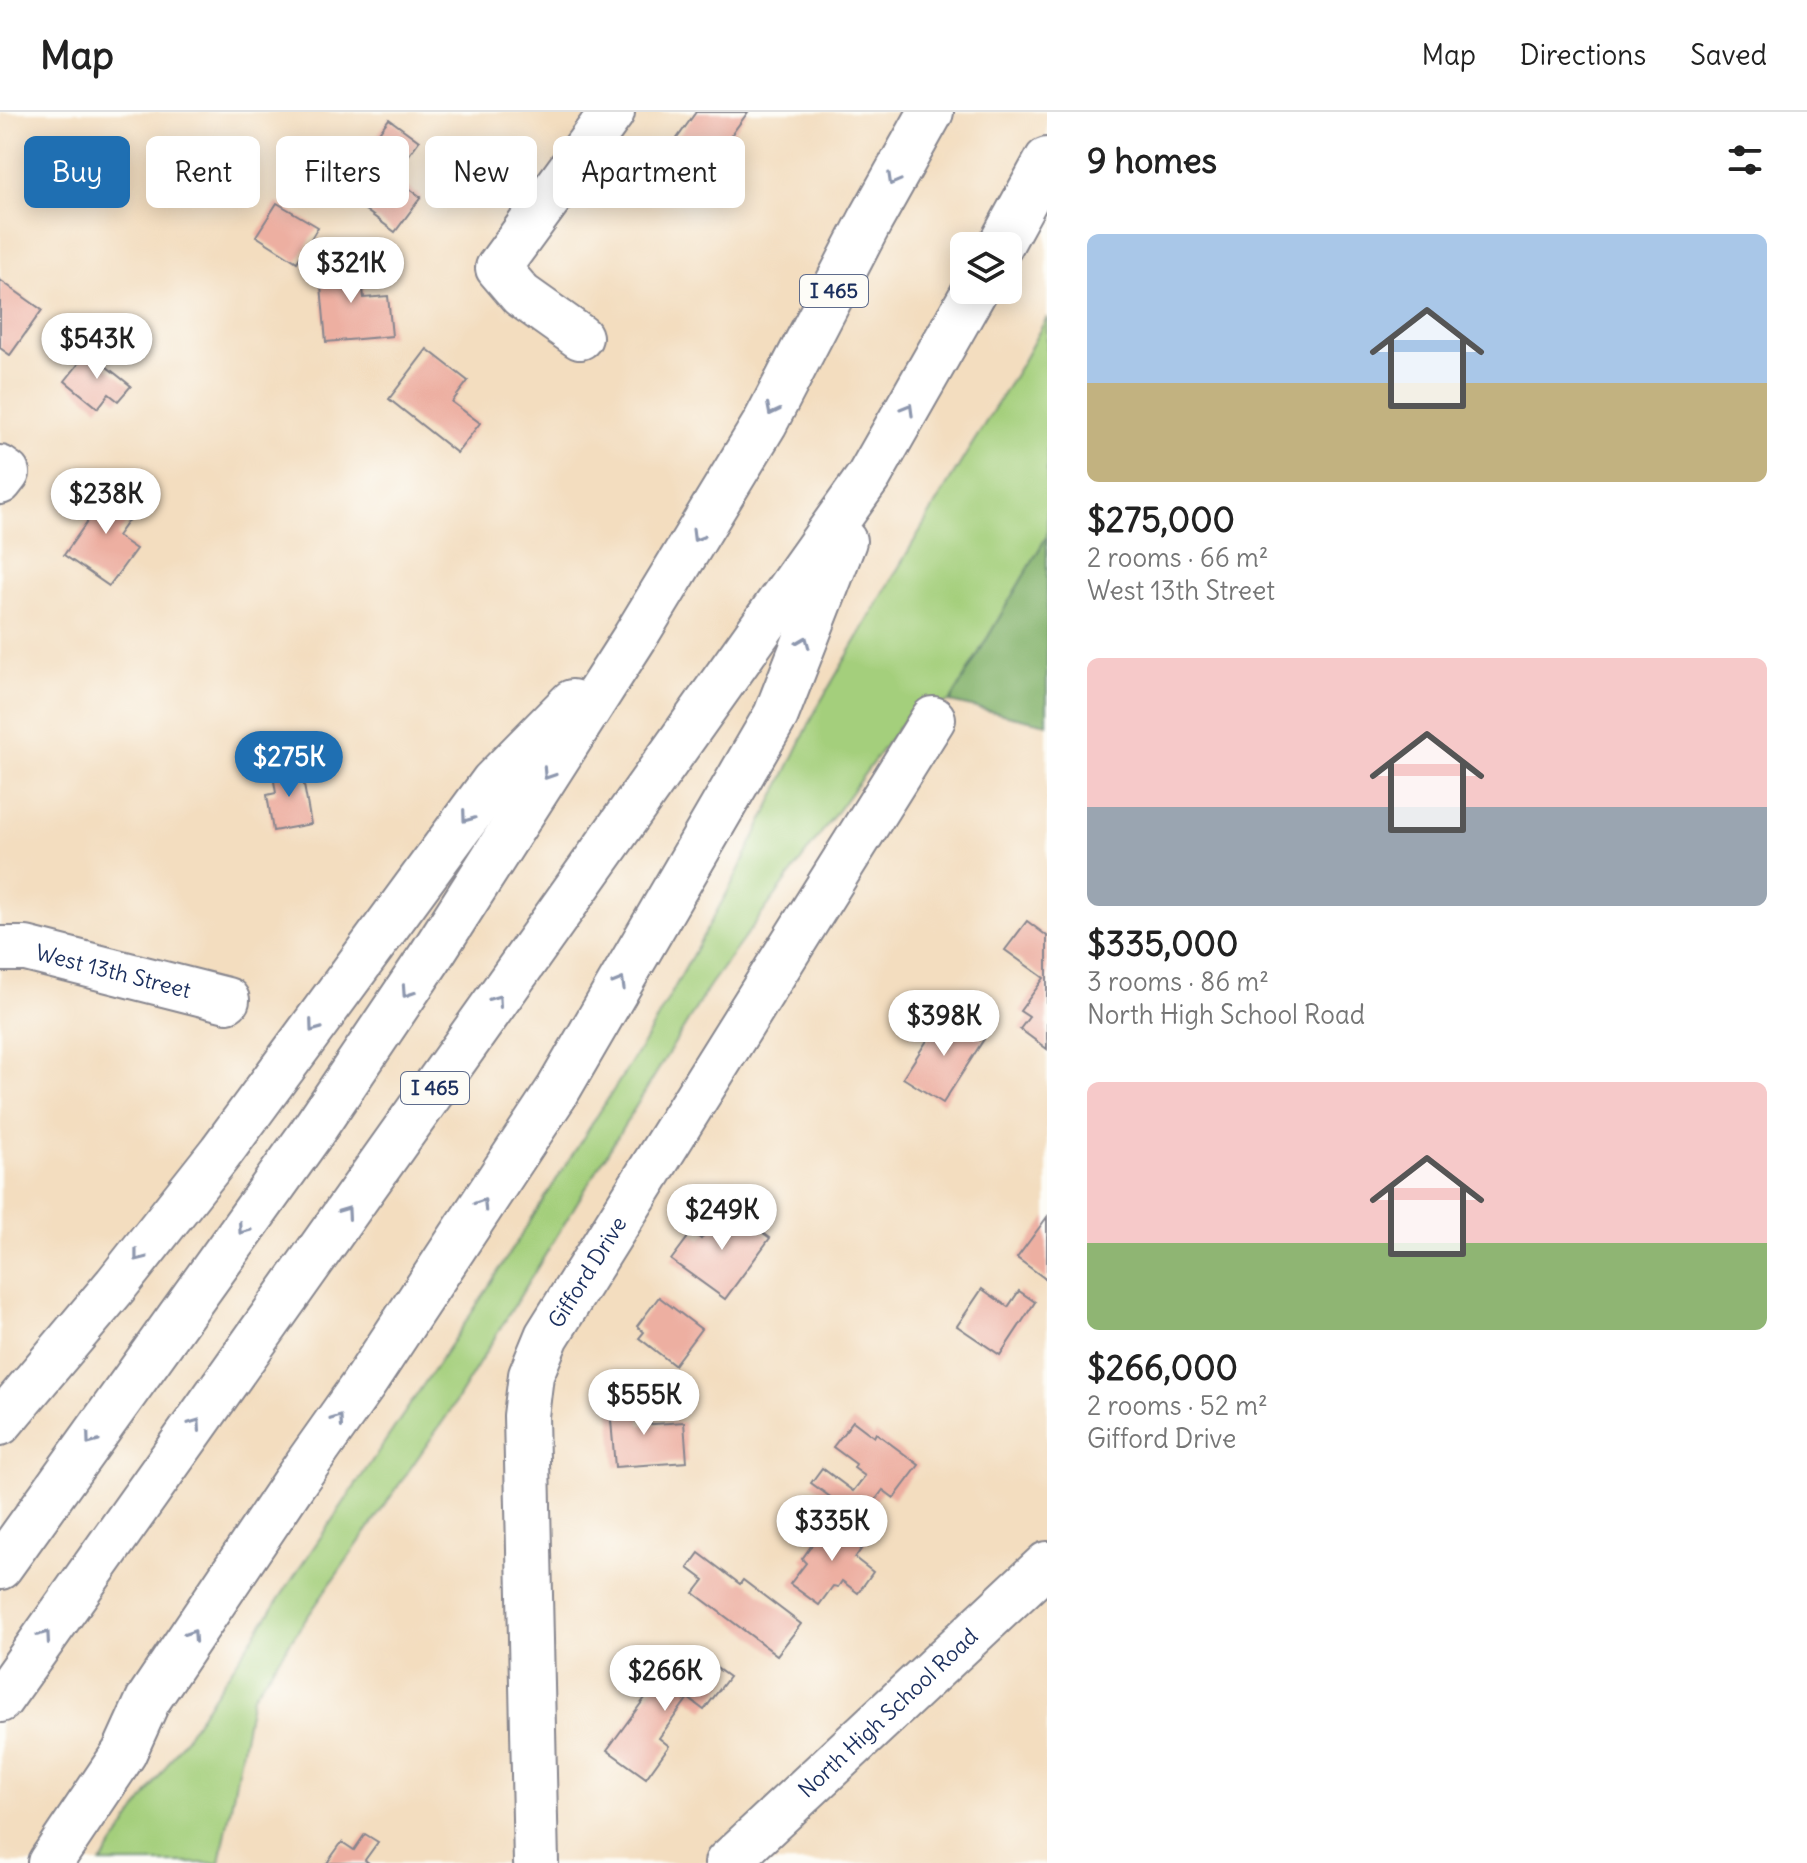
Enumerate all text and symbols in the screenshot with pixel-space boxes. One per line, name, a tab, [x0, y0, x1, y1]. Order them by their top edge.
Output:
text: Map	[40, 32, 114, 79]
text: Map	[1421, 37, 1476, 73]
text: Directions	[1520, 37, 1646, 73]
text: Saved	[1690, 37, 1767, 73]
chip: Buy	[24, 136, 130, 208]
chip: Rent	[146, 136, 260, 208]
chip: Filters	[276, 136, 409, 208]
chip: New	[425, 136, 537, 208]
chip: Apartment	[553, 136, 745, 208]
icon: filters	[1723, 138, 1767, 182]
text: 9 homes	[1087, 139, 1217, 182]
one-way arrow	[887, 172, 902, 186]
map controls	[950, 232, 1022, 304]
button: layers	[950, 232, 1022, 304]
pin: $321K	[295, 237, 407, 305]
text: $321K	[316, 246, 386, 279]
road number: I 465	[800, 275, 868, 307]
icon: home	[1355, 286, 1499, 430]
pin: $543K	[41, 313, 153, 381]
text: $543K	[59, 322, 135, 355]
one-way arrow	[766, 402, 781, 417]
one-way arrow	[898, 403, 914, 417]
pin: $238K	[50, 468, 162, 536]
text: $238K	[69, 477, 143, 510]
text: $275,000	[1087, 498, 1235, 541]
one-way arrow	[691, 527, 706, 542]
text: 2 rooms · 66 m²	[1087, 541, 1269, 574]
text: West 13th Street	[1087, 574, 1275, 607]
one-way arrow	[794, 636, 811, 650]
icon: home	[1355, 710, 1499, 854]
pin: $275K	[233, 731, 345, 799]
text: $275K	[253, 740, 325, 773]
one-way arrow	[542, 765, 557, 780]
one-way arrow	[463, 808, 477, 823]
text: $335,000	[1087, 922, 1238, 965]
street label: West 13th Street	[33, 938, 194, 1004]
text: 3 rooms · 86 m²	[1087, 965, 1269, 998]
one-way arrow	[610, 977, 626, 992]
one-way arrow	[401, 984, 416, 998]
pin: $398K	[888, 990, 1000, 1058]
one-way arrow	[487, 995, 502, 1009]
text: North High School Road	[1087, 998, 1365, 1031]
text: $398K	[906, 999, 982, 1032]
one-way arrow	[309, 1018, 324, 1033]
road number: I 465	[401, 1072, 469, 1104]
icon: home	[1355, 1134, 1499, 1278]
pin: $249K	[666, 1184, 778, 1252]
text: $249K	[685, 1193, 759, 1226]
one-way arrow	[473, 1198, 488, 1213]
one-way arrow	[337, 1207, 351, 1221]
street label: Gifford Drive	[542, 1211, 632, 1333]
one-way arrow	[238, 1220, 252, 1235]
one-way arrow	[135, 1247, 149, 1262]
text: $266,000	[1087, 1346, 1238, 1389]
pin: $555K	[588, 1369, 700, 1437]
text: $555K	[606, 1378, 682, 1411]
text: 2 rooms · 52 m²	[1087, 1389, 1268, 1422]
one-way arrow	[328, 1415, 343, 1429]
one-way arrow	[186, 1419, 201, 1433]
text: Gifford Drive	[1087, 1422, 1236, 1455]
one-way arrow	[86, 1431, 101, 1446]
pin: $335K	[776, 1495, 888, 1563]
text: $335K	[795, 1504, 869, 1537]
street label: North High School Road	[792, 1622, 983, 1803]
one-way arrow	[182, 1630, 197, 1644]
one-way arrow	[35, 1631, 50, 1645]
pin: $266K	[609, 1645, 721, 1713]
text: $266K	[628, 1654, 702, 1687]

